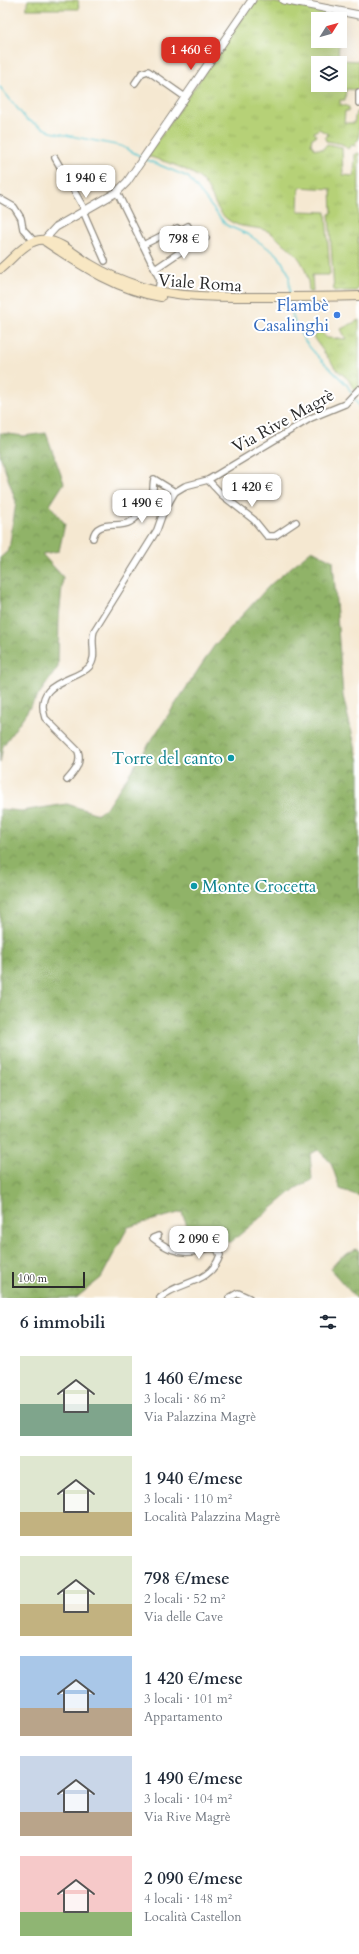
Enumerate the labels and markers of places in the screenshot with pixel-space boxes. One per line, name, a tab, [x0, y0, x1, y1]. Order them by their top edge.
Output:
pin: 1 460 €	[154, 37, 228, 71]
pin: 1 940 €	[49, 165, 123, 199]
pin: 798 €	[156, 226, 212, 260]
place label: Flambè Casalinghi	[253, 294, 329, 337]
marker: Flambè Casalinghi	[332, 310, 342, 320]
pin: 1 420 €	[215, 474, 289, 508]
pin: 1 490 €	[105, 490, 179, 524]
place label: Torre del canto	[112, 747, 223, 770]
marker: Torre del canto	[226, 753, 236, 763]
place label: Monte Crocetta	[202, 875, 317, 898]
marker: Monte Crocetta	[189, 881, 199, 891]
pin: 2 090 €	[162, 1226, 236, 1260]

